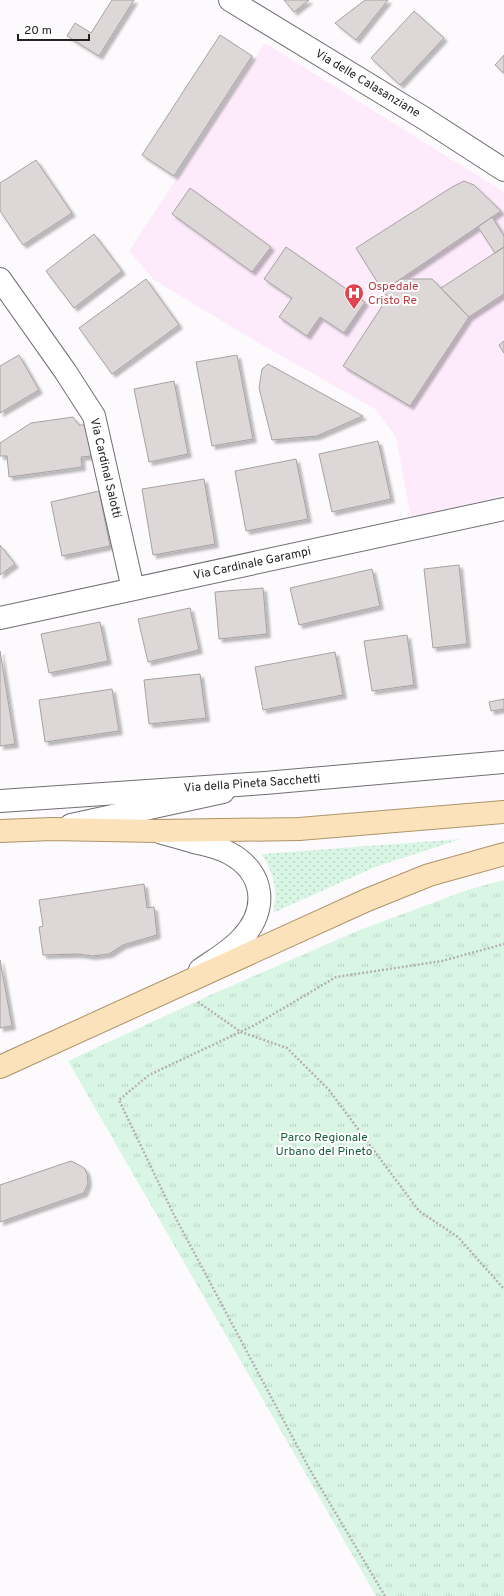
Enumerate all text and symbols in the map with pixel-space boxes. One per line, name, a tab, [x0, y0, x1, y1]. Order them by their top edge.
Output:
scale bar	[18, 16, 89, 42]
text: 20 m	[24, 23, 52, 39]
street label: Via delle Calasanziane	[312, 46, 423, 122]
place label: Ospedale Cristo Re	[368, 279, 418, 309]
hospital icon: Ospedale Cristo Re	[343, 282, 365, 310]
street label: Via Cardinal Salotti	[86, 417, 124, 520]
street label: Via Cardinale Garampi	[192, 544, 312, 584]
street label: Via della Pineta Sacchetti	[183, 771, 321, 797]
park label: Parco Regionale Urbano del Pineto	[276, 1130, 373, 1160]

